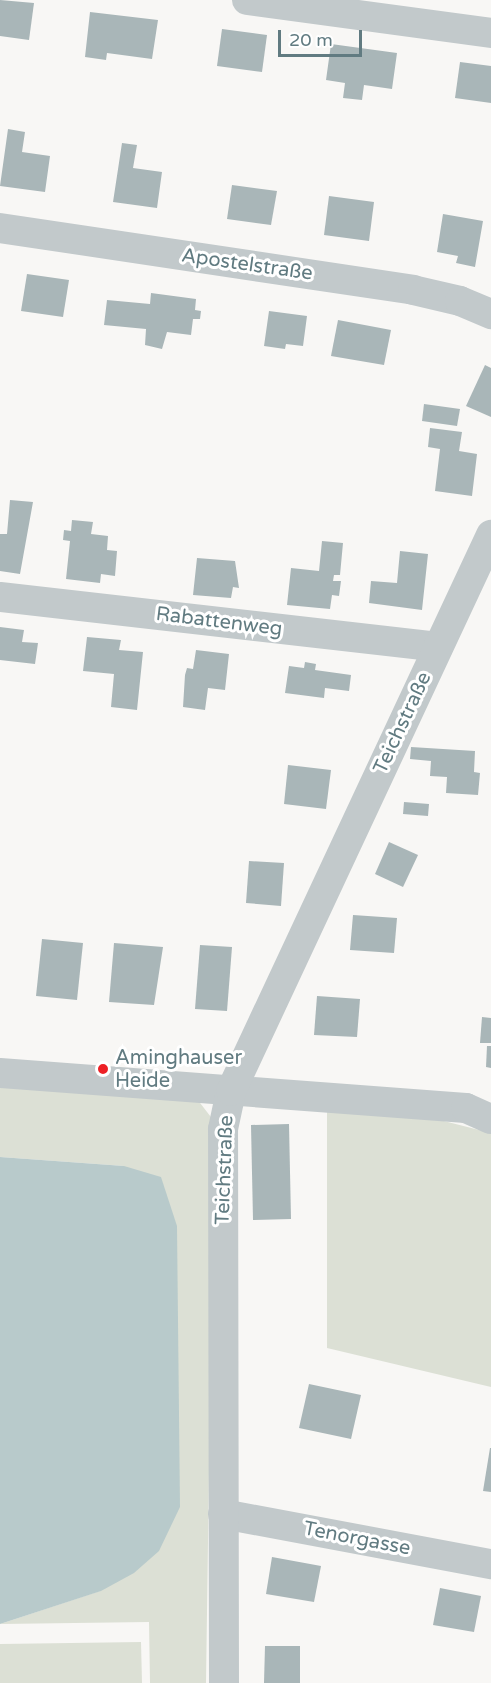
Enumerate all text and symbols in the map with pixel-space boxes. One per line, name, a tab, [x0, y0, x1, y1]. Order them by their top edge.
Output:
scale bar	[281, 18, 365, 56]
text: 20 m	[289, 29, 333, 51]
street label: Apostelstraße	[180, 244, 314, 286]
street label: Rabattenweg	[154, 602, 284, 642]
street label: Teichstraße	[369, 668, 437, 778]
place label: Aminghauser Heide	[115, 1046, 242, 1093]
marker: Aminghauser Heide	[96, 1062, 110, 1076]
street label: Teichstraße	[211, 1115, 239, 1225]
street label: Tenorgasse	[302, 1517, 412, 1561]

